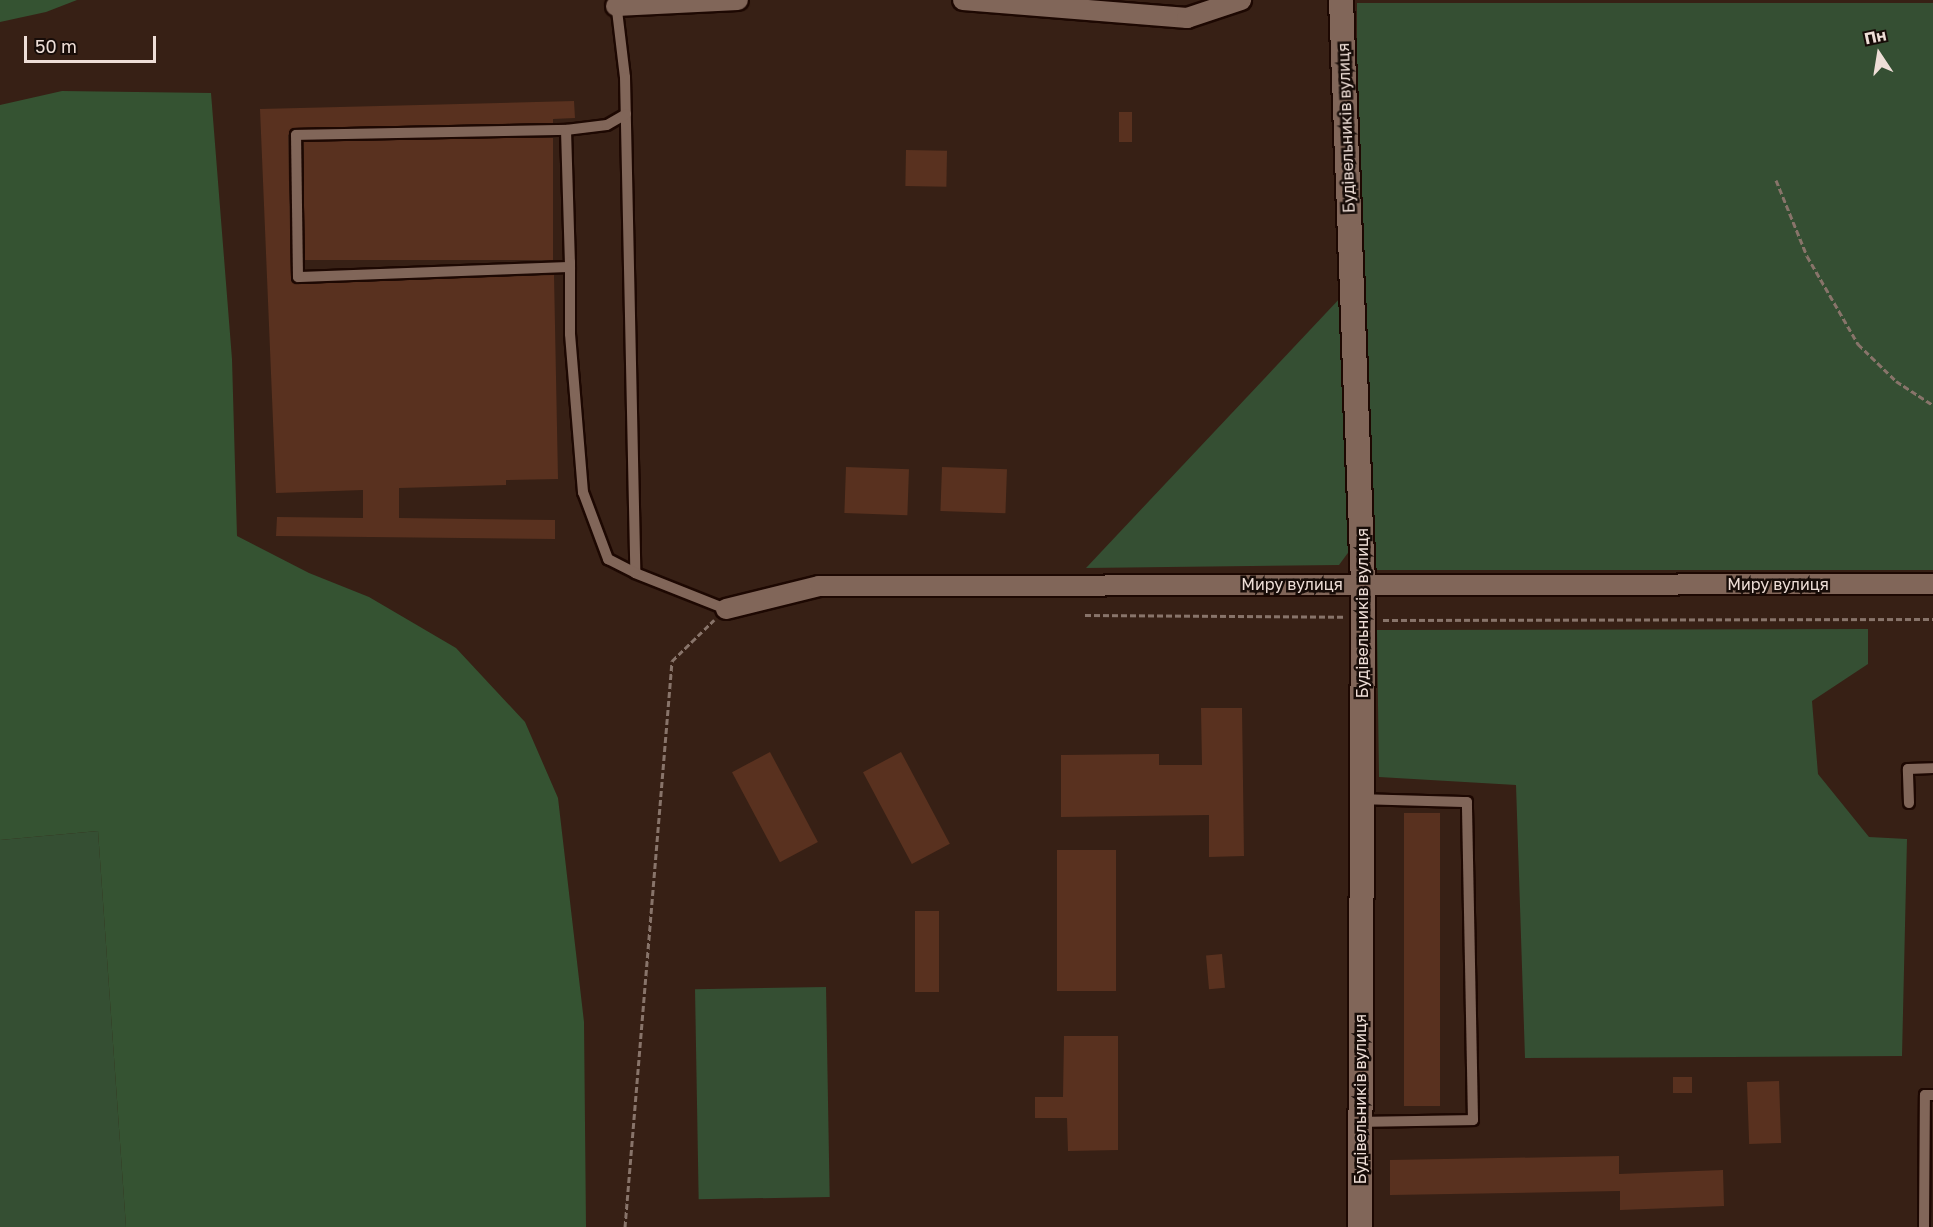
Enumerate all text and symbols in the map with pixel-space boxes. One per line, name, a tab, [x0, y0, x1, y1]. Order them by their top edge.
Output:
scale bar	[27, 24, 159, 62]
north arrow	[1849, 24, 1909, 84]
text: Пн	[1863, 24, 1888, 48]
text: 50 m	[35, 35, 77, 57]
street label: Будівельників вулиця	[1333, 43, 1359, 213]
street label: Будівельників вулиця	[1352, 528, 1372, 698]
street label: Миру вулиця	[1241, 574, 1343, 594]
street label: Миру вулиця	[1727, 574, 1829, 594]
street label: Будівельників вулиця	[1350, 1014, 1370, 1184]

